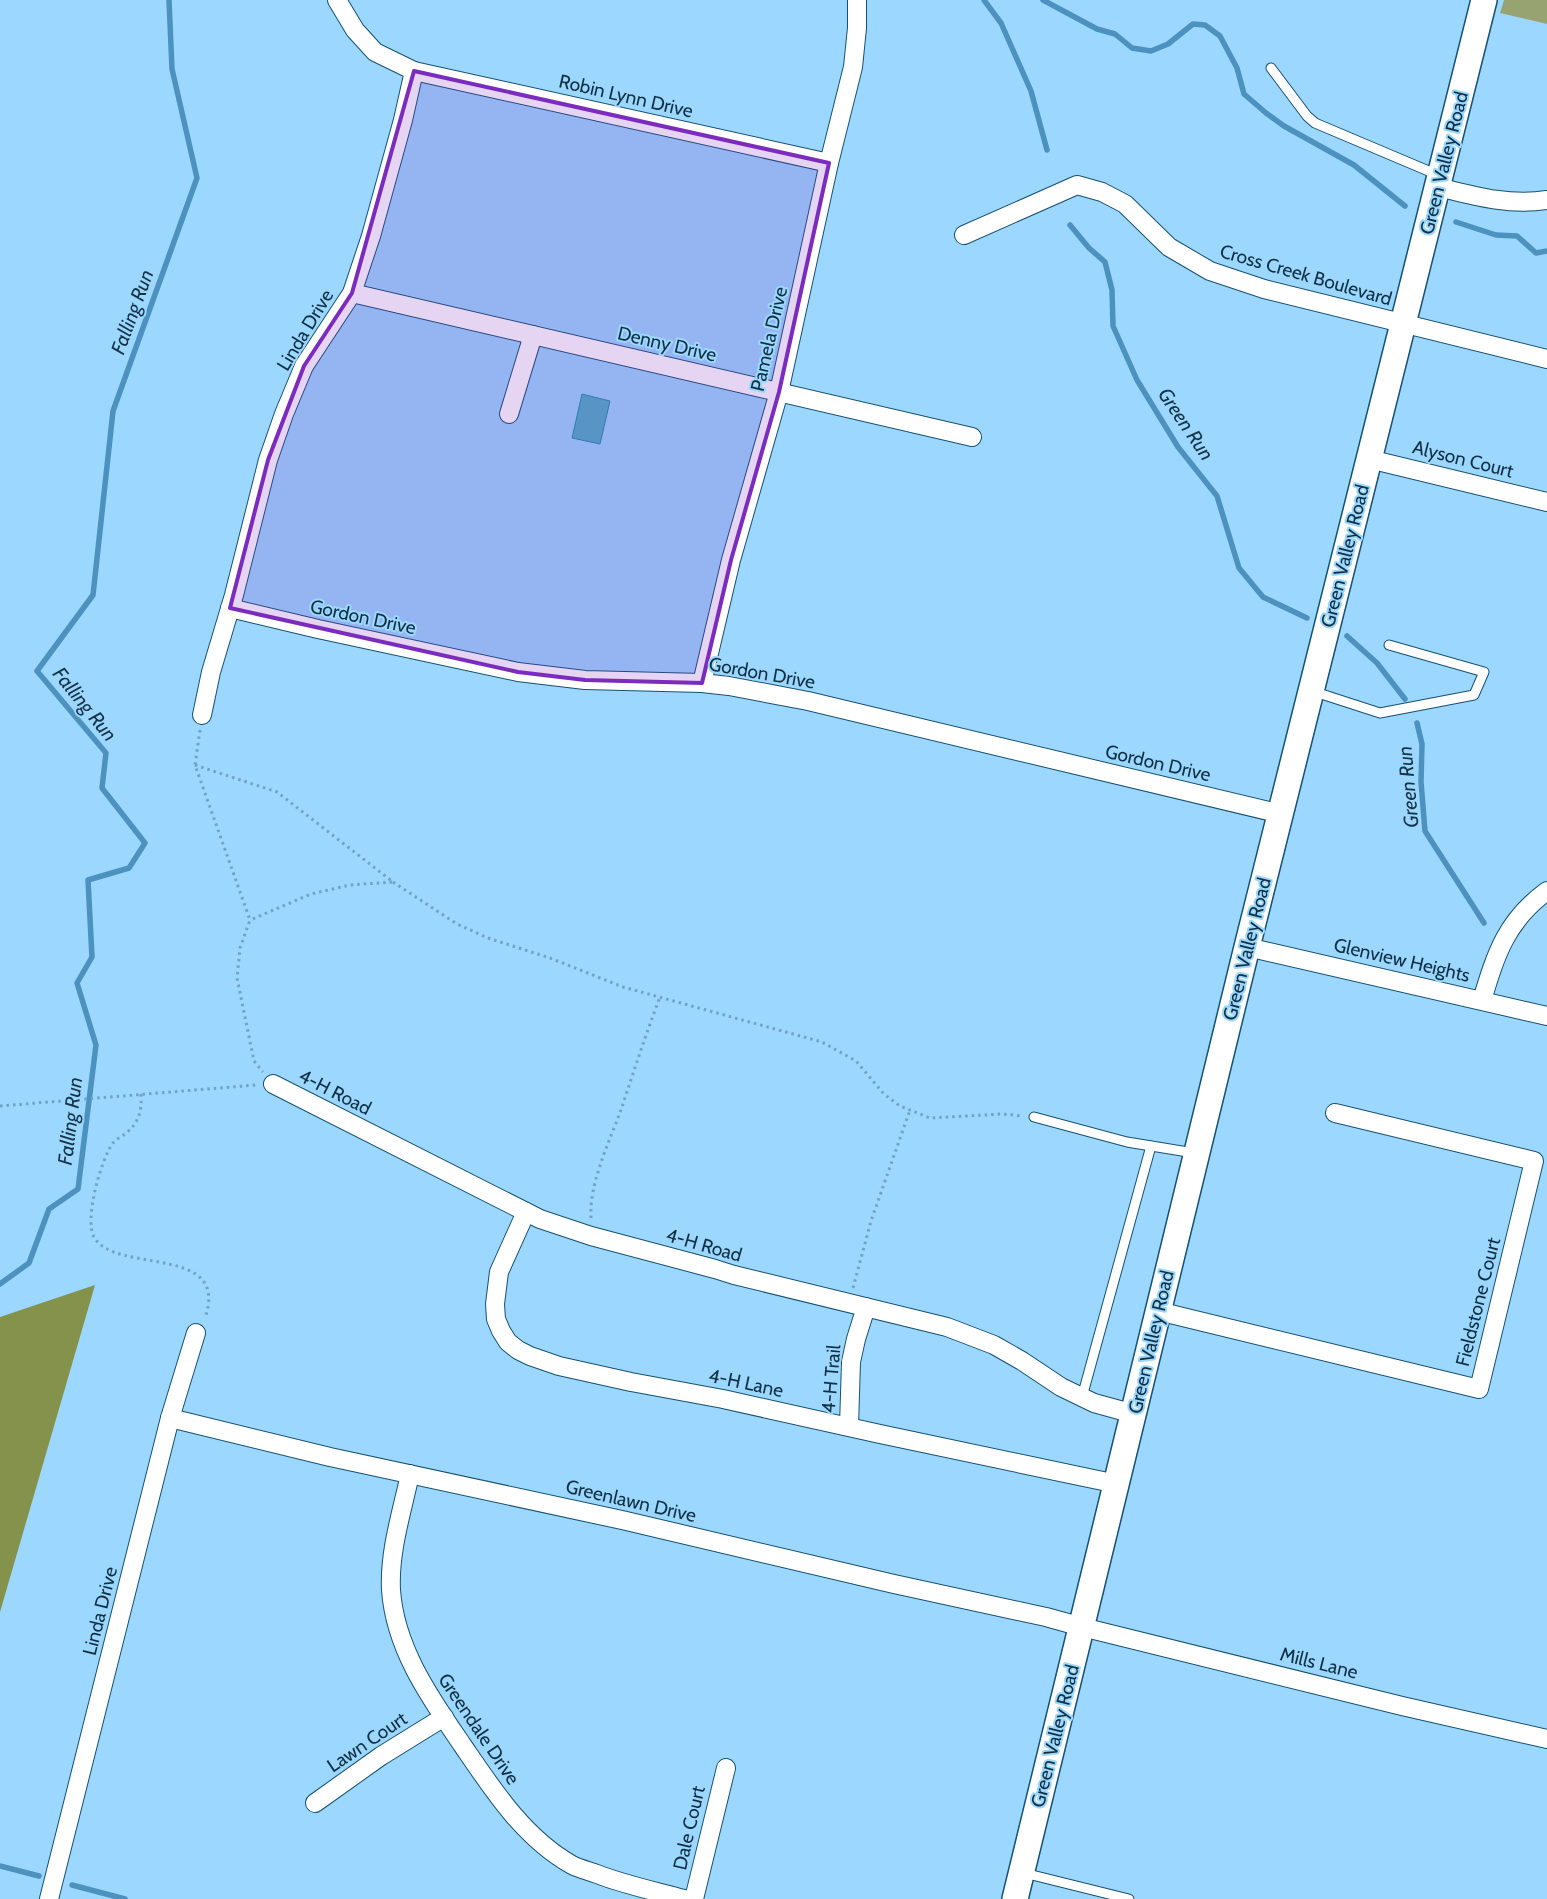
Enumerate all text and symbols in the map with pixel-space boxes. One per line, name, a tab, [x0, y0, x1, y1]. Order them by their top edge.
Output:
street label: Robin Lynn Drive	[557, 69, 696, 123]
street label: Green Valley Road	[1415, 89, 1473, 237]
street label: Cross Creek Boulevard	[1217, 239, 1395, 311]
water label: Falling Run	[106, 266, 158, 358]
street label: Pamela Drive	[746, 284, 792, 394]
street label: Linda Drive	[272, 285, 338, 375]
street label: Denny Drive	[615, 321, 719, 367]
water label: Green Run	[1153, 383, 1219, 465]
street label: Alyson Court	[1410, 435, 1516, 483]
street label: Green Valley Road	[1316, 482, 1374, 630]
street label: Gordon Drive	[308, 595, 418, 639]
street label: Gordon Drive	[707, 652, 817, 694]
water label: Falling Run	[48, 662, 122, 746]
street label: Gordon Drive	[1103, 740, 1213, 786]
water label: Green Run	[1392, 745, 1424, 829]
street label: Green Valley Road	[1218, 875, 1276, 1023]
street label: Glenview Heights	[1332, 933, 1472, 987]
street label: 4-H Road	[295, 1064, 375, 1120]
water label: Falling Run	[53, 1076, 87, 1166]
street label: 4-H Road	[663, 1223, 745, 1267]
street label: Fieldstone Court	[1451, 1235, 1505, 1369]
street label: Green Valley Road	[1123, 1268, 1179, 1416]
street label: 4-H Trail	[817, 1343, 845, 1414]
street label: 4-H Lane	[707, 1364, 786, 1402]
street label: Greenlawn Drive	[564, 1475, 699, 1527]
street label: Linda Drive	[78, 1564, 122, 1658]
street label: Mills Lane	[1278, 1642, 1361, 1684]
street label: Green Valley Road	[1026, 1662, 1084, 1810]
street label: Greendale Drive	[433, 1669, 525, 1789]
street label: Lawn Court	[323, 1707, 412, 1777]
street label: Dale Court	[668, 1783, 710, 1872]

